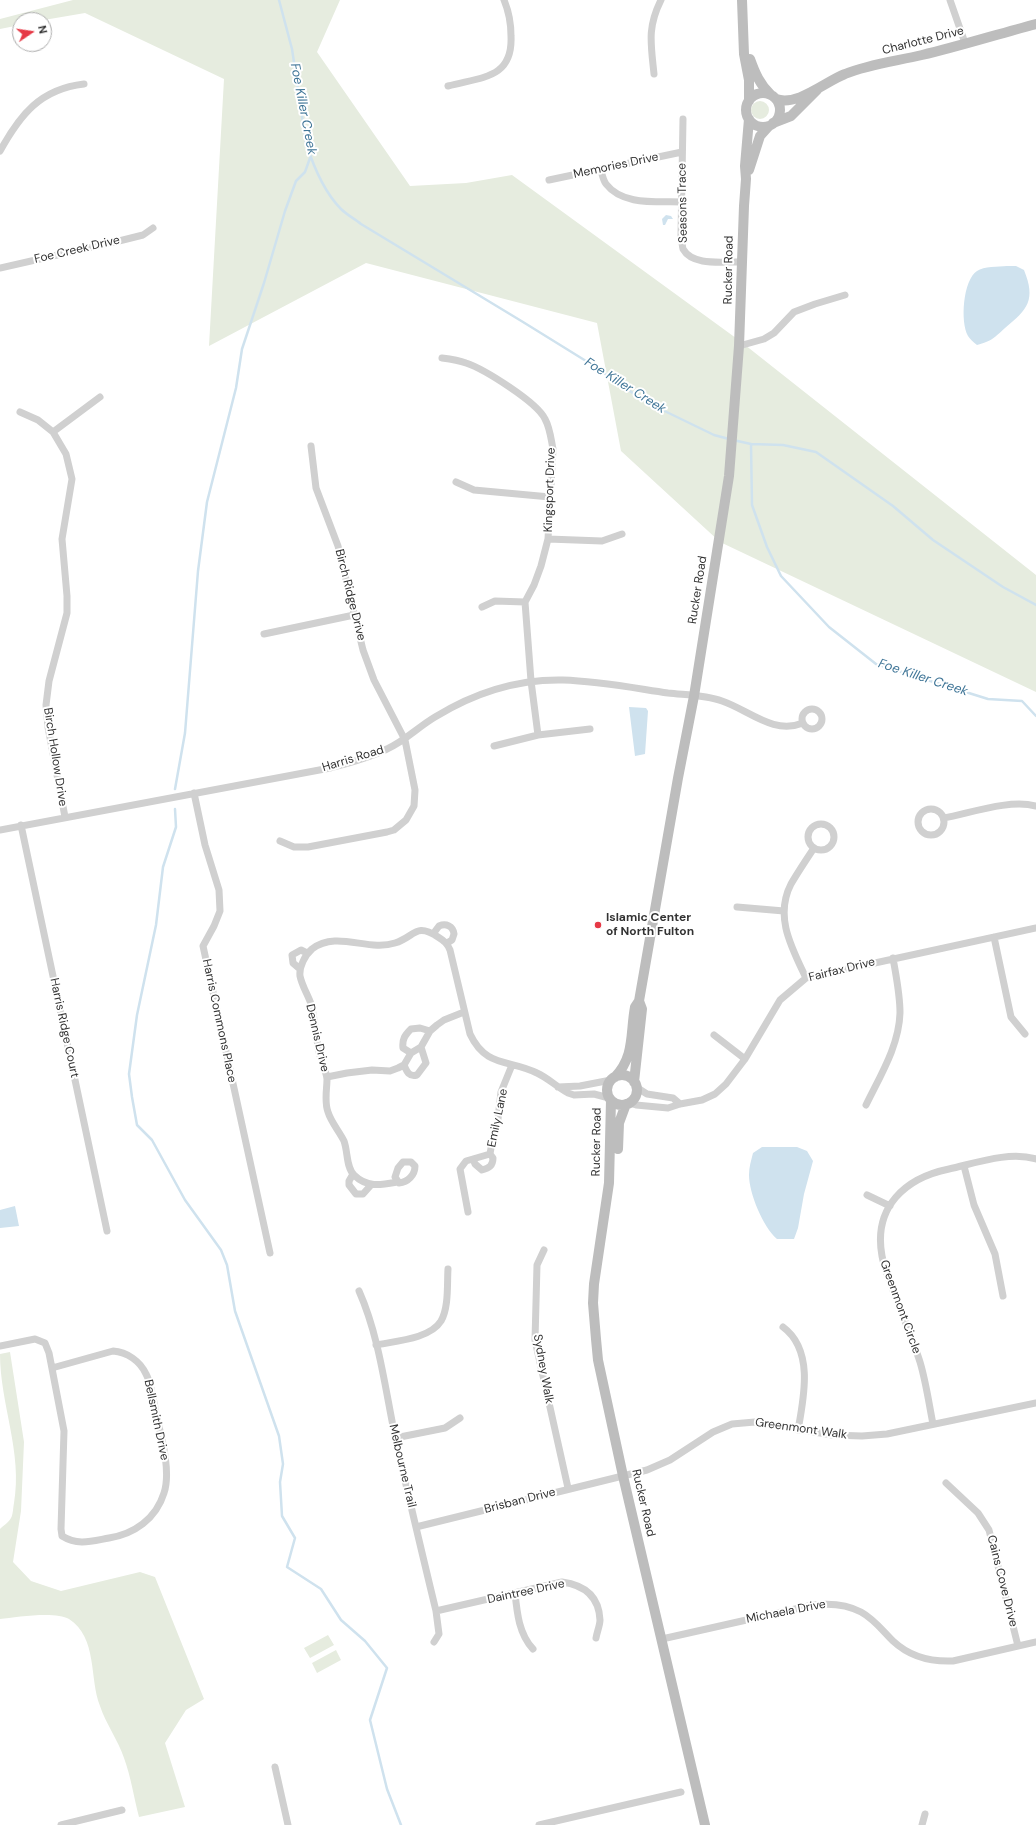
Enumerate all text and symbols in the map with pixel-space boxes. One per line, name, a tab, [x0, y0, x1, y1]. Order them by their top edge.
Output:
north arrow	[12, 12, 52, 52]
text: N	[35, 24, 50, 35]
street label: Charlotte Drive	[881, 24, 965, 58]
water label: Foe Killer Creek	[286, 62, 320, 156]
street label: Memories Drive	[572, 150, 660, 182]
street label: Seasons Trace	[675, 163, 691, 243]
street label: Foe Creek Drive	[33, 233, 121, 267]
street label: Rucker Road	[721, 235, 737, 305]
water label: Foe Killer Creek	[581, 355, 669, 417]
street label: Kingsport Drive	[541, 447, 559, 533]
street label: Birch Ridge Drive	[332, 548, 368, 642]
street label: Rucker Road	[686, 555, 710, 625]
water label: Foe Killer Creek	[876, 656, 970, 700]
street label: Birch Hollow Drive	[40, 707, 70, 807]
street label: Harris Road	[320, 743, 386, 775]
place label: Islamic Center of North Fulton	[606, 911, 694, 939]
marker: Islamic Center of North Fulton	[593, 920, 603, 930]
street label: Fairfax Drive	[807, 955, 877, 985]
street label: Harris Commons Place	[199, 958, 239, 1084]
street label: Harris Ridge Court	[46, 977, 82, 1079]
street label: Dennis Drive	[302, 1003, 332, 1073]
street label: Emily Lane	[485, 1087, 511, 1149]
street label: Rucker Road	[589, 1107, 605, 1177]
street label: Greenmont Circle	[876, 1258, 924, 1356]
street label: Sydney Walk	[530, 1333, 556, 1405]
street label: Bellsmith Drive	[140, 1378, 172, 1462]
street label: Greenmont Walk	[754, 1415, 848, 1443]
street label: Melbourne Trail	[385, 1423, 419, 1509]
street label: Rucker Road	[628, 1468, 658, 1538]
street label: Brisban Drive	[483, 1485, 557, 1517]
street label: Cains Cove Drive	[984, 1534, 1020, 1628]
street label: Daintree Drive	[486, 1577, 566, 1607]
street label: Michaela Drive	[745, 1597, 827, 1627]

